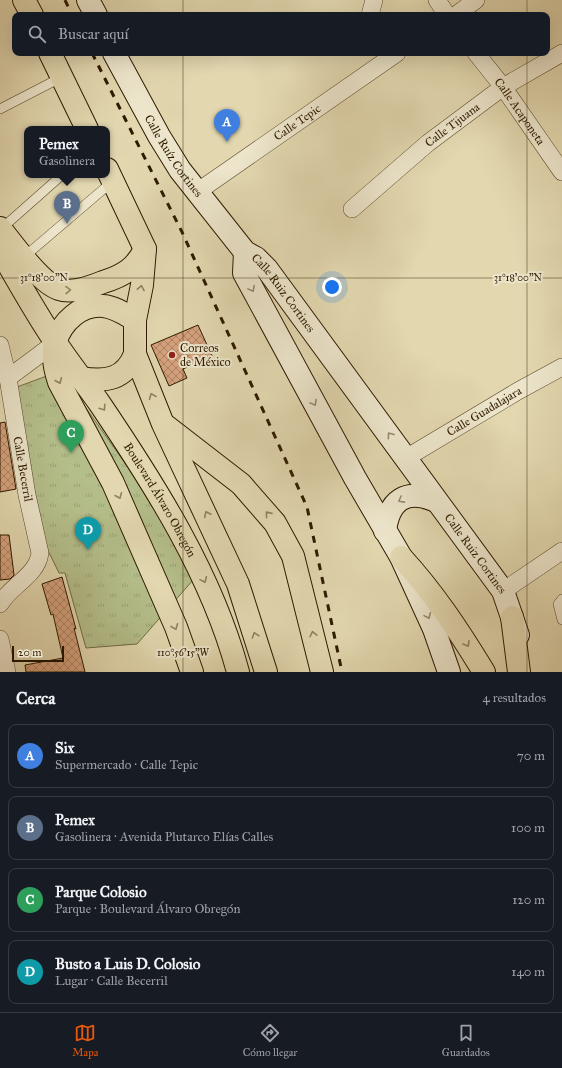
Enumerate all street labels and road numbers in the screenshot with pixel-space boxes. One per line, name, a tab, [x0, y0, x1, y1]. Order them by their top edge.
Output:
street label: Calle Acaponeta	[492, 75, 549, 148]
street label: Calle Tijuana	[422, 99, 483, 150]
street label: Calle Tepic	[271, 101, 323, 144]
street label: Calle Ruíz Cortines	[142, 112, 206, 200]
street label: Calle Ruiz Cortines	[249, 251, 318, 335]
street label: Calle Guadalajara	[444, 383, 525, 439]
street label: Calle Becerril	[10, 435, 36, 503]
street label: Boulevard Álvaro Obregón	[121, 440, 199, 560]
street label: Calle Ruiz Cortines	[442, 511, 510, 596]

